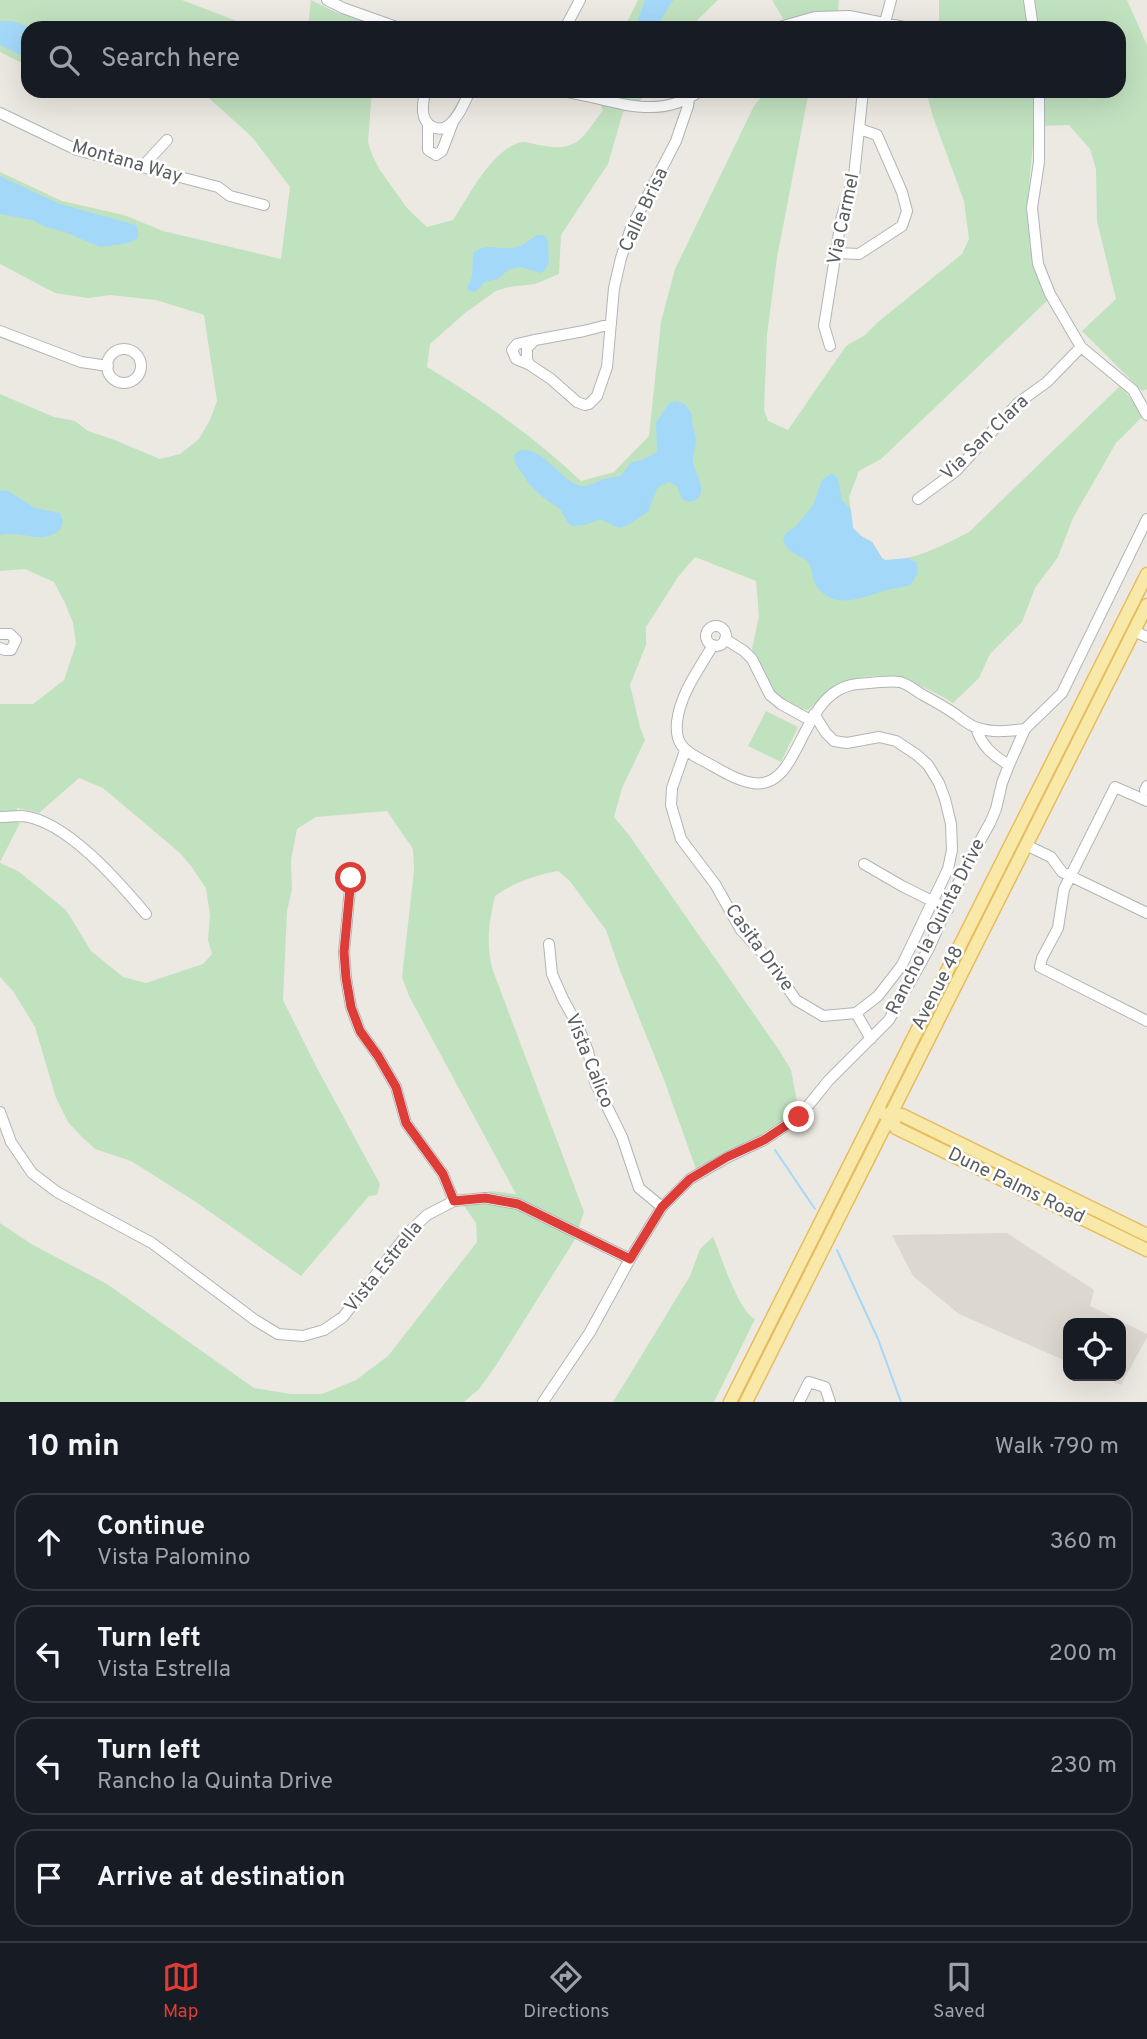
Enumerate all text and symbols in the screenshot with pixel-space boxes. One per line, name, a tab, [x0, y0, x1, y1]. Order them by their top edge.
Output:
search box	[21, 21, 1126, 98]
icon: search	[45, 41, 83, 79]
text: Search here	[101, 43, 240, 76]
street label: Montana Way	[69, 135, 185, 189]
street label: Calle Brisa	[614, 164, 674, 256]
street label: Via Carmel	[823, 171, 865, 267]
street label: Via San Clara	[936, 390, 1034, 486]
street label: Rancho la Quinta Drive	[881, 835, 991, 1019]
route start	[335, 862, 366, 893]
street label: Casita Drive	[719, 899, 799, 997]
street label: Avenue 48	[907, 942, 969, 1034]
street label: Vista Calico	[559, 1010, 619, 1112]
route end	[783, 1101, 814, 1132]
street label: Dune Palms Road	[944, 1142, 1088, 1230]
street label: Vista Estrella	[340, 1216, 428, 1318]
map controls	[1063, 1318, 1126, 1381]
button: locate	[1063, 1318, 1126, 1381]
text: 10 min	[28, 1429, 120, 1466]
text: Walk · 790 m	[995, 1433, 1119, 1462]
text: Continue	[97, 1511, 205, 1544]
icon: ahead	[30, 1523, 68, 1561]
text: 360 m	[1050, 1528, 1117, 1557]
text: Vista Palomino	[97, 1544, 251, 1573]
text: Turn left	[97, 1623, 201, 1656]
icon: left	[30, 1635, 68, 1673]
text: 200 m	[1049, 1640, 1117, 1669]
text: Vista Estrella	[97, 1656, 231, 1685]
text: Turn left	[97, 1735, 201, 1768]
icon: left	[30, 1747, 68, 1785]
text: 230 m	[1050, 1752, 1117, 1781]
text: Rancho la Quinta Drive	[97, 1768, 333, 1797]
icon: arrive	[30, 1859, 68, 1897]
text: Arrive at destination	[97, 1862, 345, 1895]
tab: Map	[162, 1958, 200, 2024]
tab: Directions	[523, 1958, 610, 2024]
tab: Saved	[933, 1958, 985, 2024]

